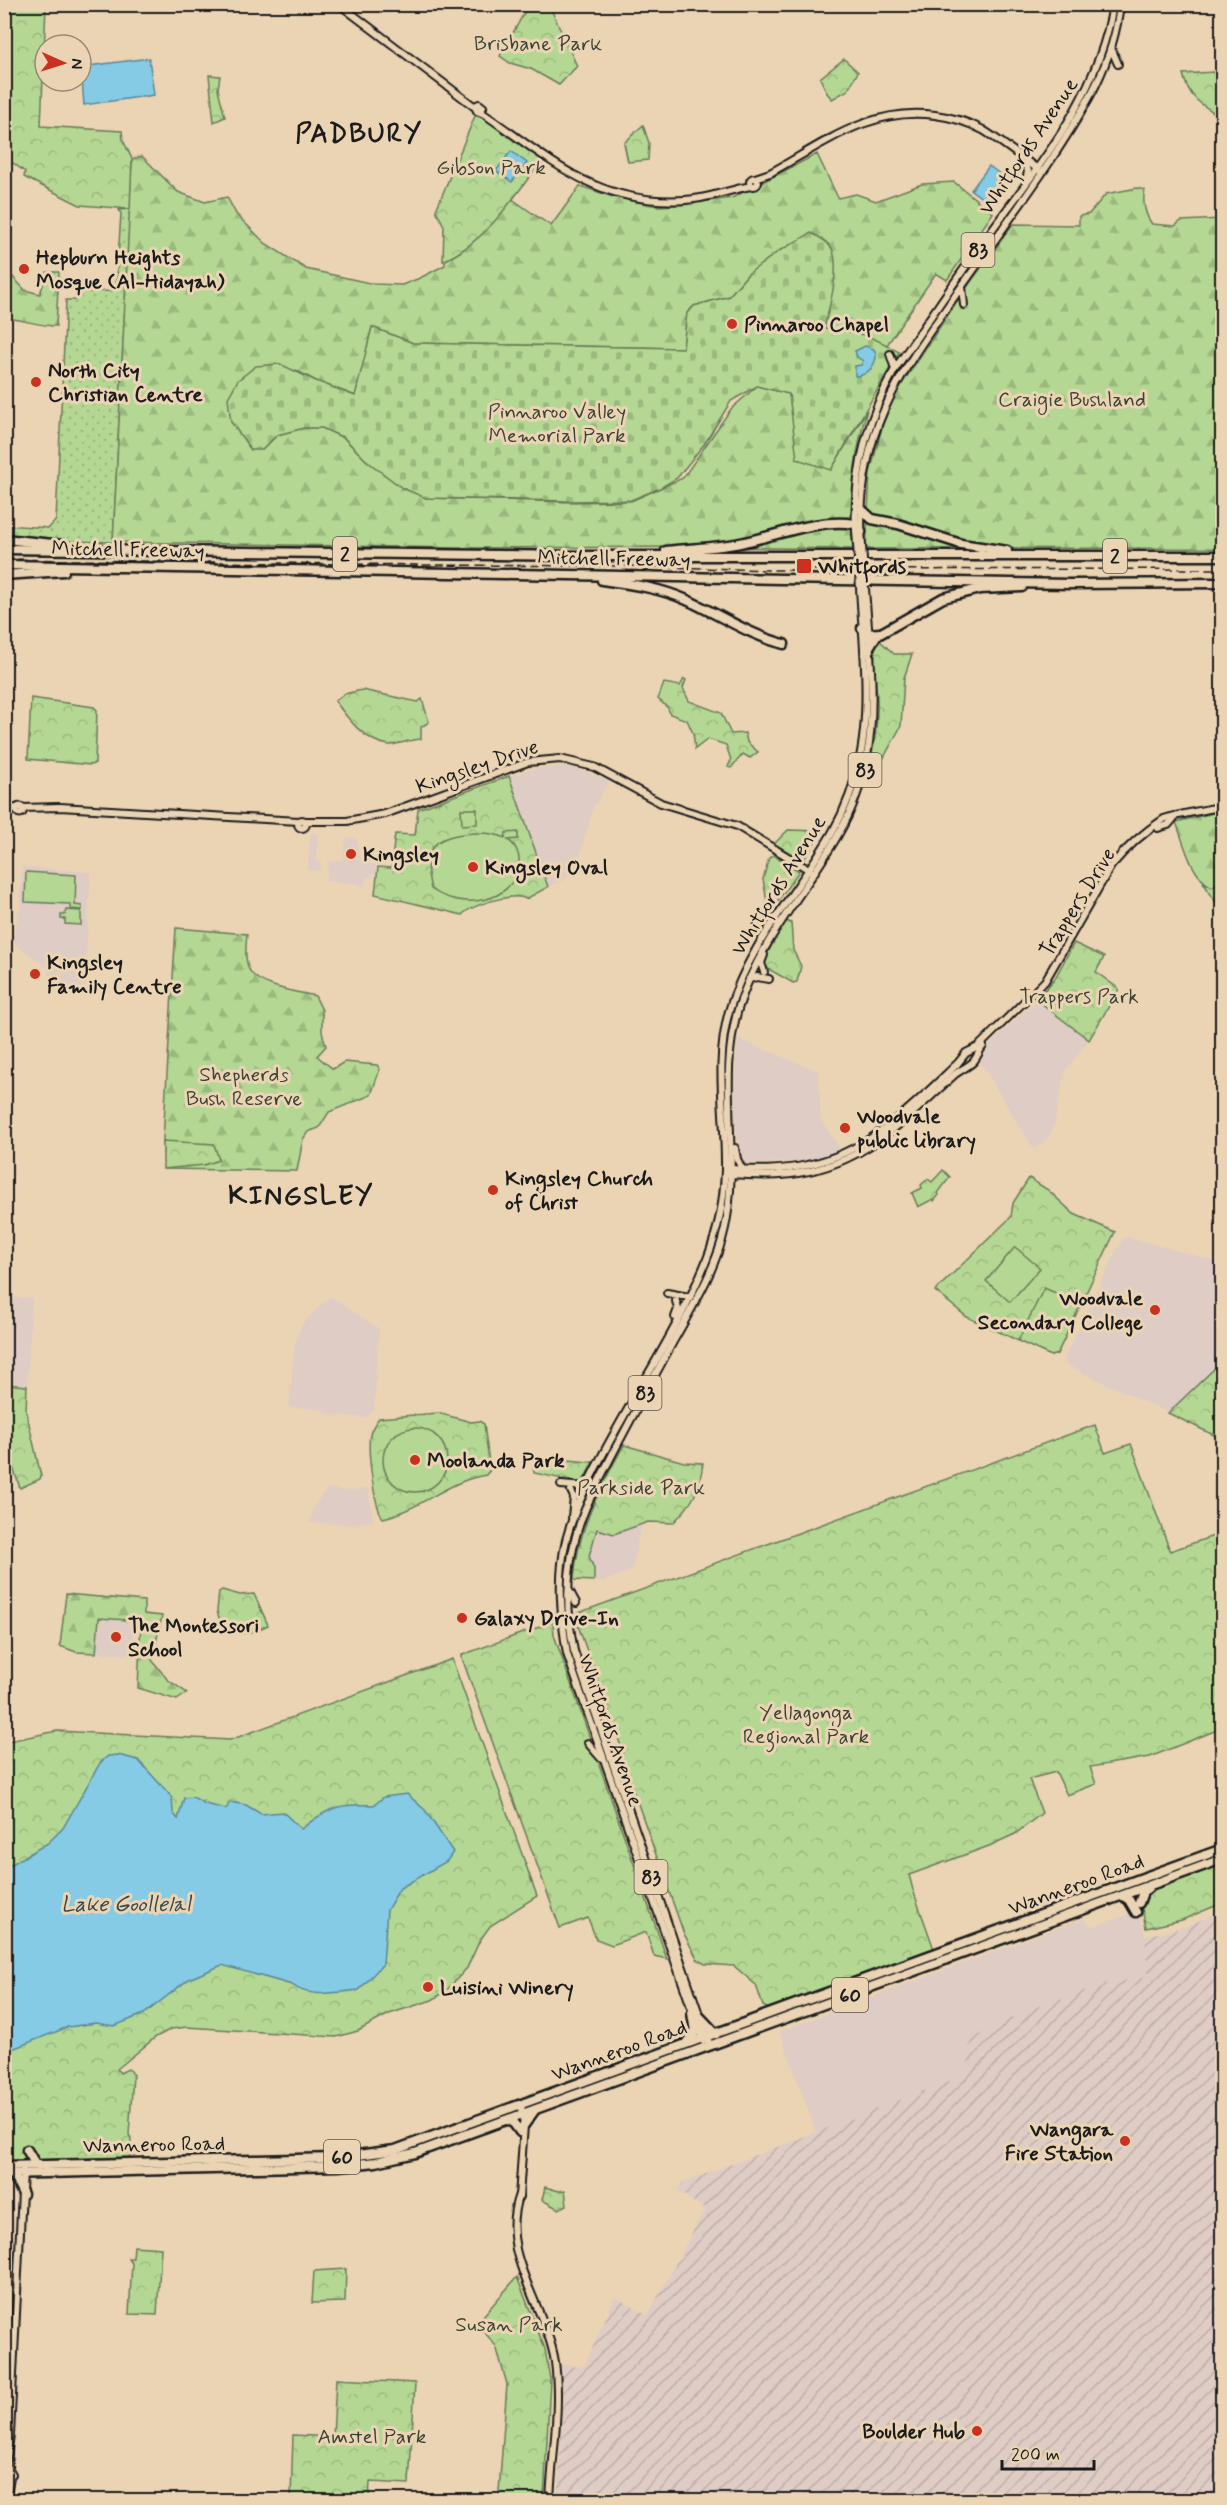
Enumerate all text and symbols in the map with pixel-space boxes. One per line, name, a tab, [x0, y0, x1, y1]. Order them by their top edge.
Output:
park label: Brisbane Park	[474, 30, 602, 58]
north arrow	[33, 33, 93, 93]
text: N	[66, 58, 87, 70]
street label: Whitfords Avenue	[973, 73, 1087, 222]
district label: PADBURY	[295, 117, 423, 152]
park label: Gibson Park	[436, 154, 546, 182]
road number: 83	[962, 233, 994, 267]
place label: Hepburn Heights Mosque (Al-Hidayah)	[36, 244, 225, 296]
marker: Hepburn Heights Mosque (Al-Hidayah)	[17, 262, 31, 276]
place label: Pinnaroo Chapel	[744, 311, 889, 339]
marker: Pinnaroo Chapel	[725, 317, 739, 331]
place label: North City Christian Centre	[48, 357, 203, 409]
marker: North City Christian Centre	[29, 375, 43, 389]
park label: Craigie Bushland	[998, 386, 1146, 415]
park label: Pinnaroo Valley Memorial Park	[488, 398, 626, 450]
street label: Mitchell Freeway	[51, 535, 205, 565]
road number: 2	[333, 537, 357, 571]
road number: 2	[1103, 539, 1127, 573]
street label: Mitchell Freeway	[537, 544, 691, 574]
place label: Whitfords	[817, 553, 907, 583]
marker: Whitfords	[795, 557, 813, 575]
street label: Kingsley Drive	[412, 733, 543, 802]
road number: 83	[848, 753, 882, 787]
street label: Whitfords Avenue	[725, 810, 835, 962]
place label: Kingsley	[363, 841, 439, 871]
street label: Trappers Drive	[1033, 843, 1123, 963]
marker: Kingsley	[344, 847, 358, 861]
place label: Kingsley Oval	[485, 854, 608, 884]
marker: Kingsley Oval	[466, 860, 480, 874]
place label: Kingsley Family Centre	[47, 949, 182, 1001]
marker: Kingsley Family Centre	[28, 967, 42, 981]
park label: Trappers Park	[1019, 983, 1139, 1011]
park label: Shepherds Bush Reserve	[186, 1061, 302, 1113]
place label: Woodvale public library	[856, 1103, 976, 1155]
marker: Woodvale public library	[838, 1121, 852, 1135]
place label: Kingsley Church of Christ	[505, 1165, 653, 1217]
district label: KINGSLEY	[228, 1179, 374, 1214]
marker: Kingsley Church of Christ	[486, 1183, 500, 1197]
place label: Woodvale Secondary College	[978, 1285, 1144, 1337]
marker: Woodvale Secondary College	[1148, 1303, 1162, 1317]
road number: 83	[628, 1376, 662, 1410]
place label: Moolanda Park	[427, 1447, 565, 1475]
marker: Moolanda Park	[408, 1453, 422, 1467]
park label: Parkside Park	[577, 1474, 705, 1502]
place label: Galaxy Drive-In	[474, 1605, 619, 1633]
marker: Galaxy Drive-In	[455, 1611, 469, 1625]
place label: The Montessori School	[128, 1612, 259, 1664]
marker: The Montessori School	[109, 1630, 123, 1644]
street label: Whitfords Avenue	[569, 1650, 649, 1811]
park label: Yellagonga Regional Park	[743, 1699, 870, 1753]
street label: Wanneroo Road	[1005, 1847, 1148, 1922]
road number: 83	[634, 1860, 668, 1894]
water label: Lake Goollelal	[61, 1891, 193, 1919]
place label: Luisini Winery	[440, 1974, 574, 2002]
road number: 60	[832, 1978, 868, 2012]
marker: Luisini Winery	[421, 1980, 435, 1994]
street label: Wanneroo Road	[548, 2013, 691, 2088]
place label: Wangara Fire Station	[1005, 2116, 1114, 2168]
street label: Wanneroo Road	[83, 2130, 225, 2160]
marker: Wangara Fire Station	[1118, 2134, 1132, 2148]
road number: 60	[324, 2140, 360, 2174]
park label: Susan Park	[455, 2311, 563, 2339]
place label: Boulder Hub	[862, 2418, 965, 2446]
park label: Amstel Park	[318, 2423, 427, 2451]
marker: Boulder Hub	[970, 2424, 984, 2438]
scale bar	[1002, 2433, 1094, 2471]
text: 200 m	[1011, 2443, 1060, 2467]

